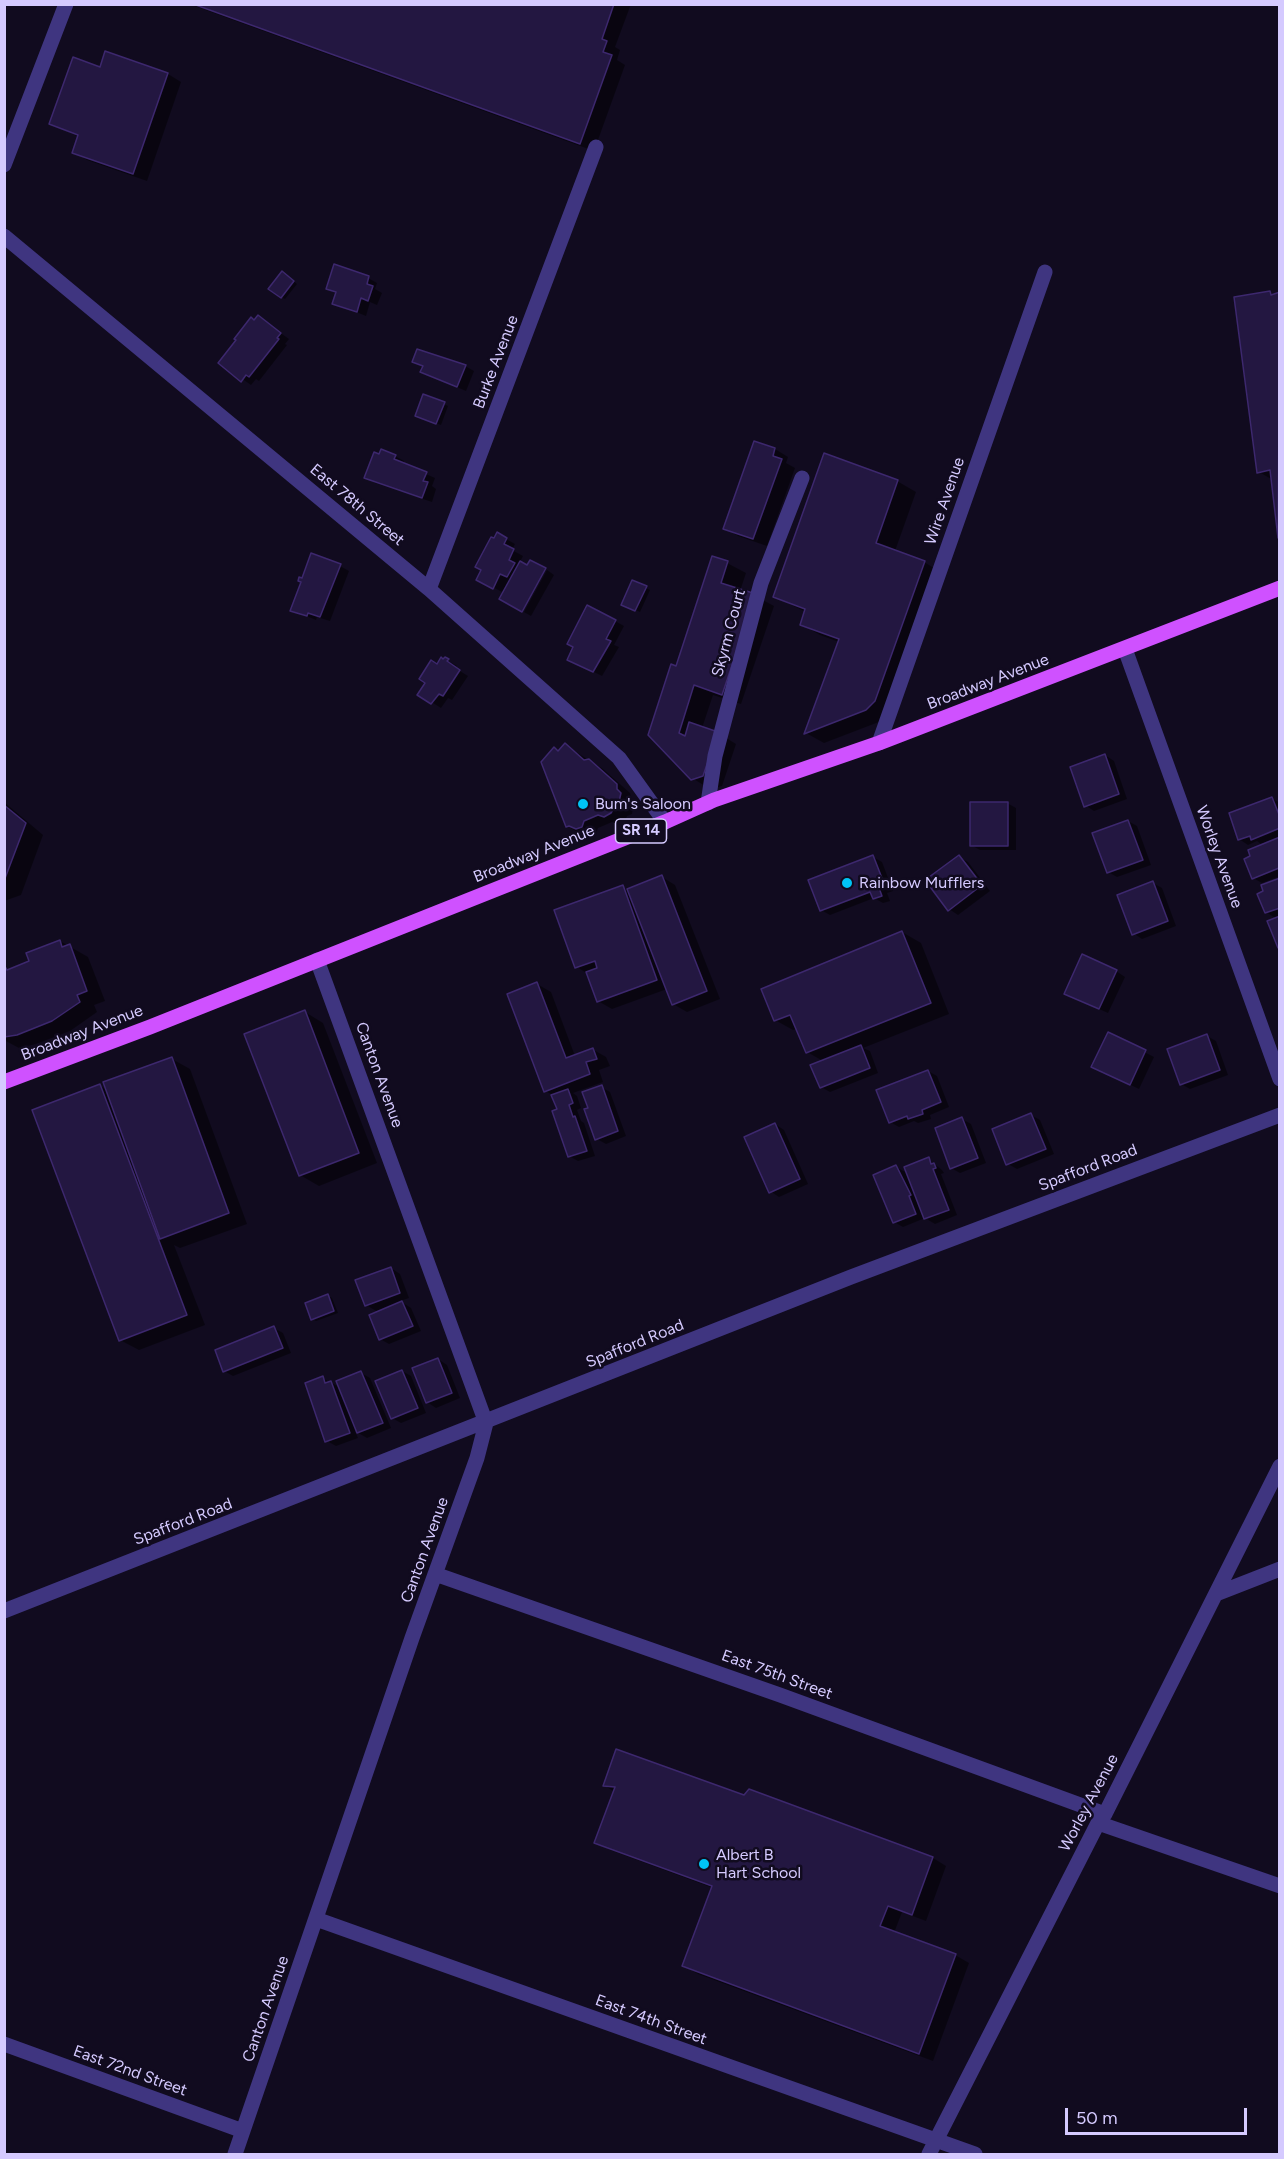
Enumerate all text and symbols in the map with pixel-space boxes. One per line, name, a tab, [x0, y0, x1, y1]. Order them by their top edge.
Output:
street label: Burke Avenue	[469, 313, 523, 411]
street label: Wire Avenue	[921, 455, 969, 547]
street label: East 78th Street	[306, 460, 408, 550]
street label: Skyrm Court	[708, 587, 750, 679]
street label: Broadway Avenue	[924, 650, 1052, 714]
place label: Bum's Saloon	[595, 794, 691, 814]
marker: Bum's Saloon	[576, 797, 590, 811]
street label: Worley Avenue	[1192, 803, 1246, 911]
road number: SR 14	[616, 819, 666, 843]
street label: Broadway Avenue	[471, 821, 597, 887]
place label: Rainbow Mufflers	[859, 873, 984, 893]
marker: Rainbow Mufflers	[840, 876, 854, 890]
street label: Broadway Avenue	[18, 1001, 146, 1065]
street label: Canton Avenue	[351, 1020, 407, 1130]
street label: Spafford Road	[1036, 1140, 1140, 1196]
street label: Spafford Road	[583, 1316, 687, 1372]
street label: Spafford Road	[131, 1494, 235, 1550]
street label: Canton Avenue	[397, 1495, 453, 1605]
street label: East 75th Street	[719, 1646, 835, 1704]
street label: Worley Avenue	[1055, 1751, 1123, 1855]
place label: Albert B Hart School	[716, 1845, 801, 1883]
marker: Albert B Hart School	[697, 1857, 711, 1871]
street label: Canton Avenue	[239, 1953, 293, 2065]
street label: East 74th Street	[593, 1991, 709, 2049]
street label: East 72nd Street	[70, 2042, 190, 2100]
scale bar	[1068, 2096, 1250, 2134]
text: 50 m	[1076, 2107, 1118, 2129]

